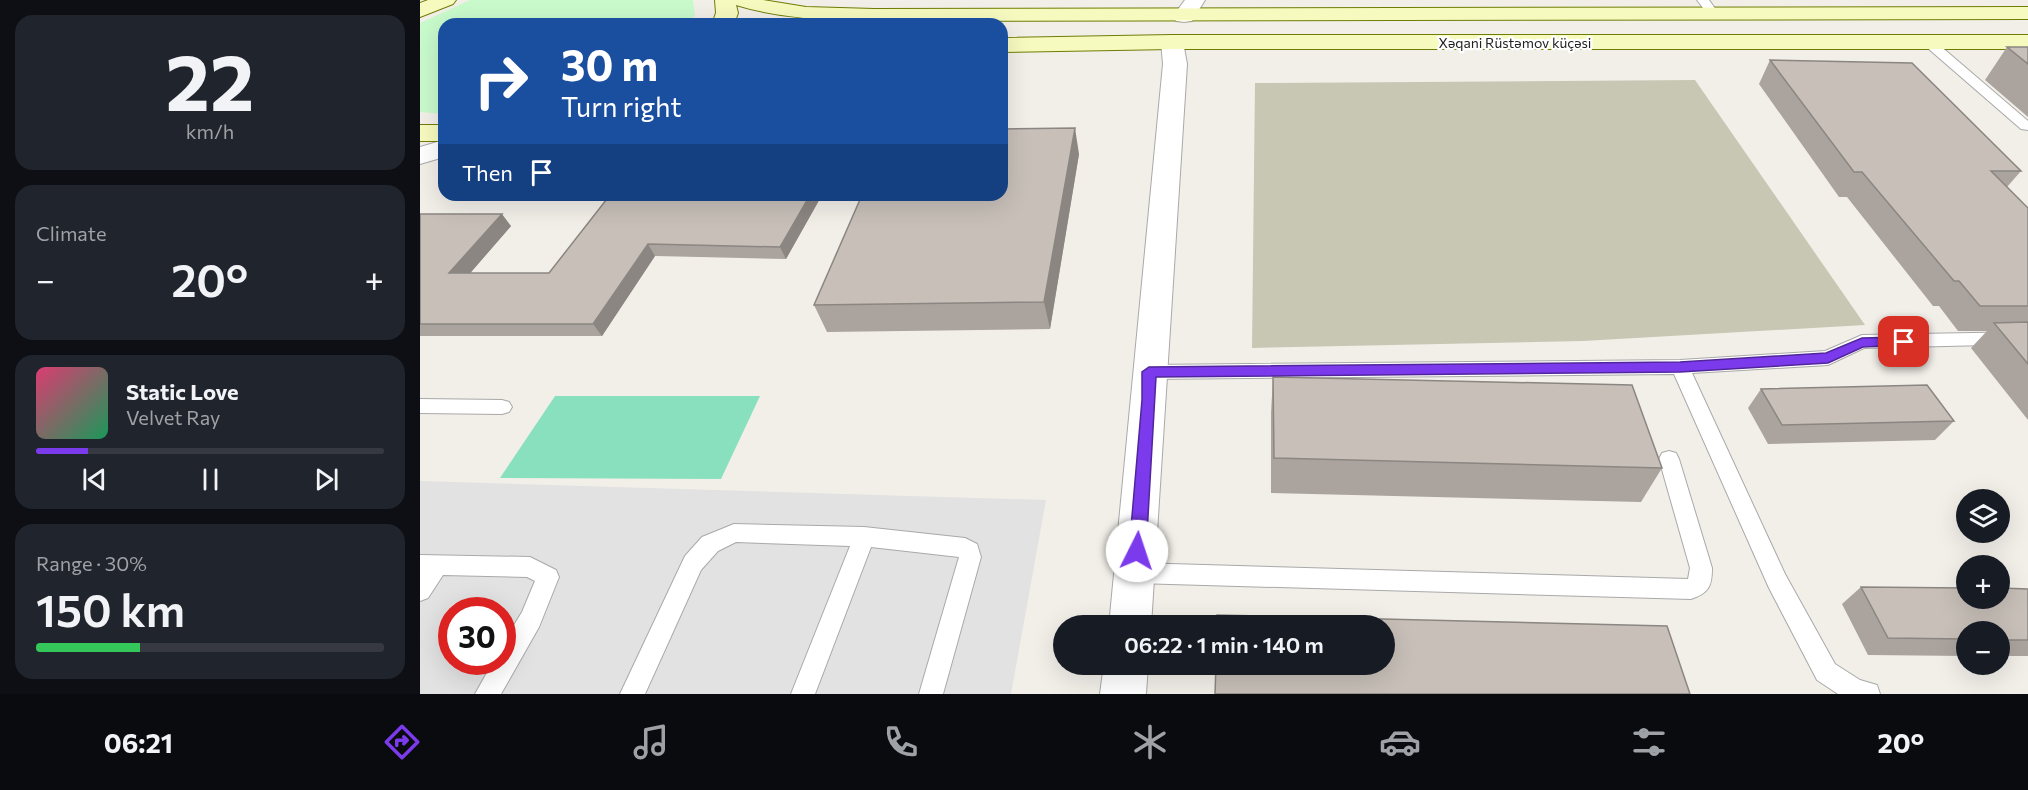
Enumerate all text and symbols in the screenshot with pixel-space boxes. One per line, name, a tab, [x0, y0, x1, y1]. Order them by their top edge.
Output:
text: 22	[166, 32, 254, 127]
street label: Xəqani Rüstəmov küçəsi	[1439, 34, 1591, 51]
text: 30 m	[561, 38, 658, 90]
icon: right	[462, 42, 540, 120]
text: Turn right	[561, 90, 681, 123]
text: km/h	[186, 119, 234, 143]
icon: arrive	[525, 156, 558, 189]
text: Then	[462, 159, 513, 186]
text: Climate	[36, 221, 106, 245]
text: 20°	[171, 251, 248, 306]
text: −	[36, 258, 55, 299]
text: +	[365, 258, 384, 299]
pin	[1878, 316, 1929, 367]
icon: arrive	[1887, 325, 1920, 358]
text: Static Love	[126, 378, 239, 405]
text: Velvet Ray	[126, 405, 220, 429]
icon: previous	[78, 463, 111, 496]
icon: pause	[194, 463, 227, 496]
icon: next	[310, 463, 343, 496]
map controls	[1956, 489, 2010, 675]
button: layers	[1956, 489, 2010, 543]
position arrow	[1105, 519, 1169, 583]
text: Range · 30%	[36, 551, 147, 575]
button: +	[1956, 555, 2010, 609]
text: 150 km	[36, 581, 185, 636]
speed limit sign: 30	[438, 597, 516, 675]
button: −	[1956, 621, 2010, 675]
text: 06:22 · 1 min · 140 m	[1124, 631, 1324, 658]
icon: directions	[381, 721, 423, 763]
icon: music	[630, 721, 672, 763]
icon: phone	[880, 721, 922, 763]
icon: climate	[1129, 721, 1171, 763]
icon: car	[1379, 721, 1421, 763]
icon: filters	[1628, 721, 1670, 763]
text: 06:21	[104, 726, 173, 759]
text: 20°	[1878, 726, 1924, 759]

